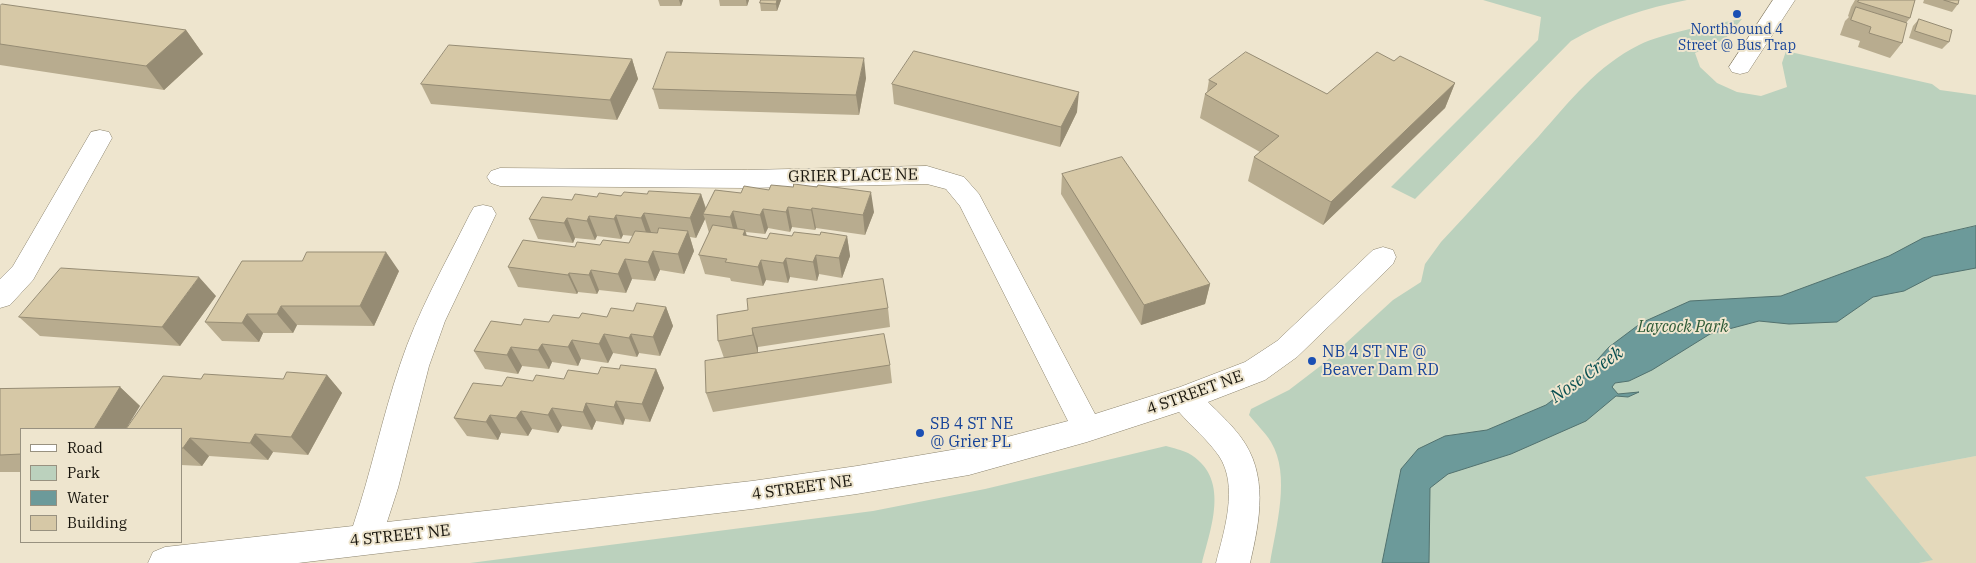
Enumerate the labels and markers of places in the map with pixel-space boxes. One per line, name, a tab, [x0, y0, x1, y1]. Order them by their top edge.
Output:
marker: Northbound 4 Street @ Bus Trap	[1731, 8, 1743, 20]
place label: Northbound 4 Street @ Bus Trap	[1678, 22, 1796, 54]
place label: NB 4 ST NE @ Beaver Dam RD	[1322, 342, 1439, 380]
marker: NB 4 ST NE @ Beaver Dam RD	[1306, 355, 1318, 367]
place label: SB 4 ST NE @ Grier PL	[930, 414, 1013, 452]
marker: SB 4 ST NE @ Grier PL	[914, 427, 926, 439]

